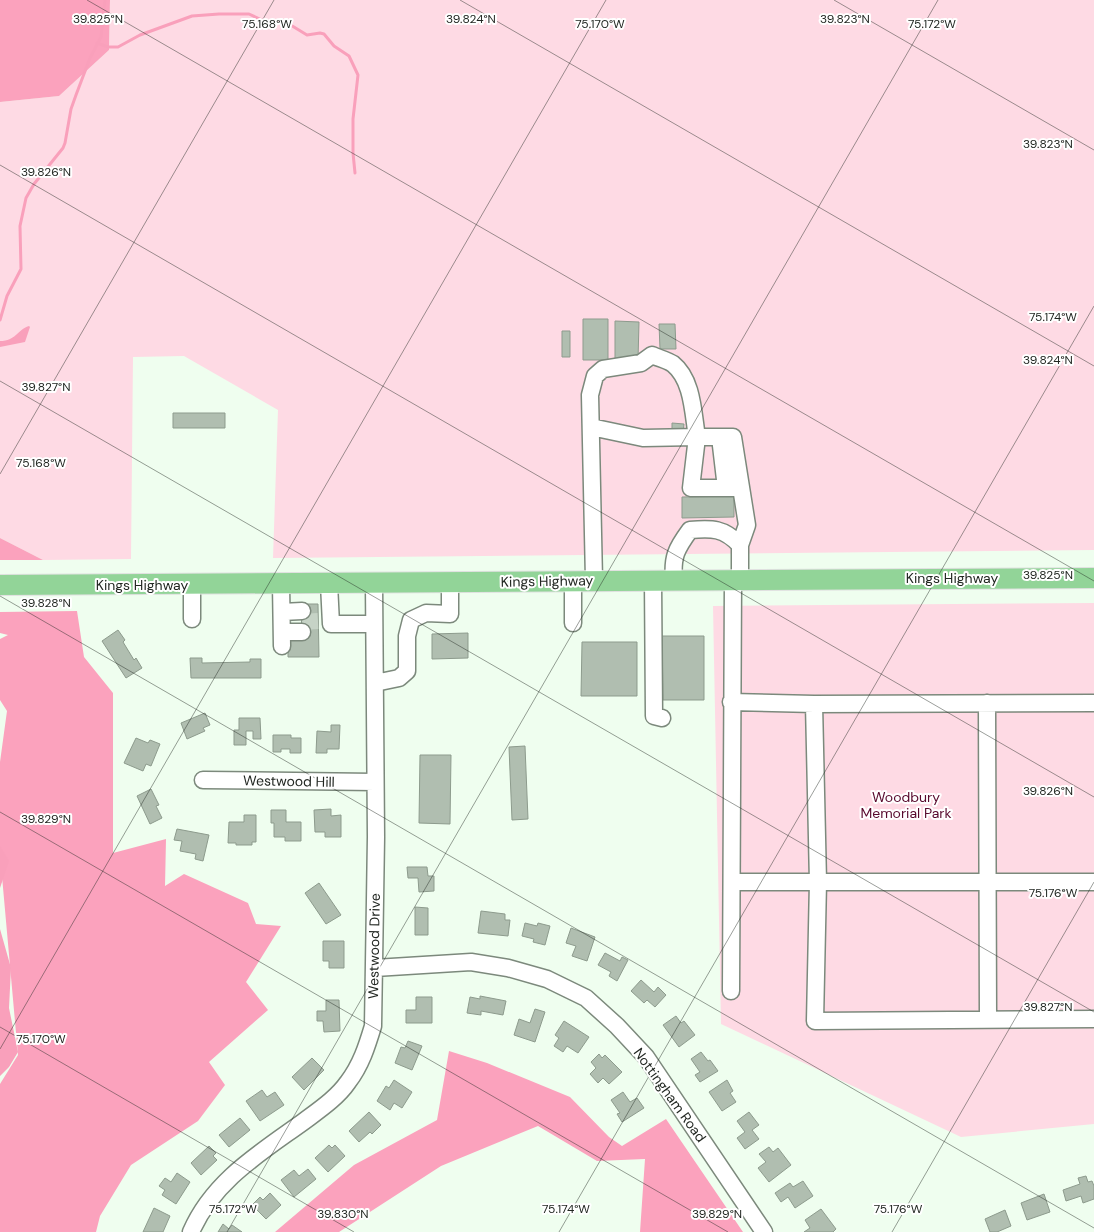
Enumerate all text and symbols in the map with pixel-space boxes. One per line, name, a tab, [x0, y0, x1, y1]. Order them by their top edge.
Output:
text: 39.825°N	[73, 11, 123, 27]
text: 39.824°N	[446, 11, 496, 27]
text: 39.823°N	[820, 11, 870, 27]
text: 75.168°W	[242, 16, 292, 32]
text: 75.170°W	[575, 16, 625, 32]
text: 75.172°W	[908, 16, 956, 32]
text: 39.823°N	[1023, 136, 1073, 152]
text: 39.826°N	[21, 164, 71, 180]
text: 75.174°W	[1029, 309, 1077, 325]
text: 39.824°N	[1023, 352, 1073, 368]
text: 39.827°N	[22, 379, 70, 395]
text: 75.168°W	[16, 455, 66, 471]
text: 39.825°N	[1023, 567, 1073, 583]
street label: Kings Highway	[906, 569, 998, 587]
street label: Kings Highway	[501, 571, 594, 591]
street label: Kings Highway	[96, 576, 188, 594]
text: 39.828°N	[21, 595, 71, 611]
street label: Westwood Hill	[243, 771, 335, 791]
text: 39.826°N	[1023, 783, 1073, 799]
park label: Woodbury Memorial Park	[860, 788, 952, 822]
text: 39.829°N	[21, 811, 71, 827]
text: 75.176°W	[1029, 885, 1078, 901]
street label: Westwood Drive	[364, 893, 384, 999]
text: 39.827°N	[1024, 999, 1072, 1015]
text: 75.170°W	[16, 1031, 66, 1047]
street label: Nottingham Road	[630, 1044, 710, 1146]
text: 75.172°W	[209, 1201, 257, 1217]
text: 75.174°W	[542, 1201, 590, 1217]
text: 75.176°W	[874, 1201, 923, 1217]
text: 39.830°N	[317, 1206, 369, 1222]
text: 39.829°N	[692, 1206, 742, 1222]

